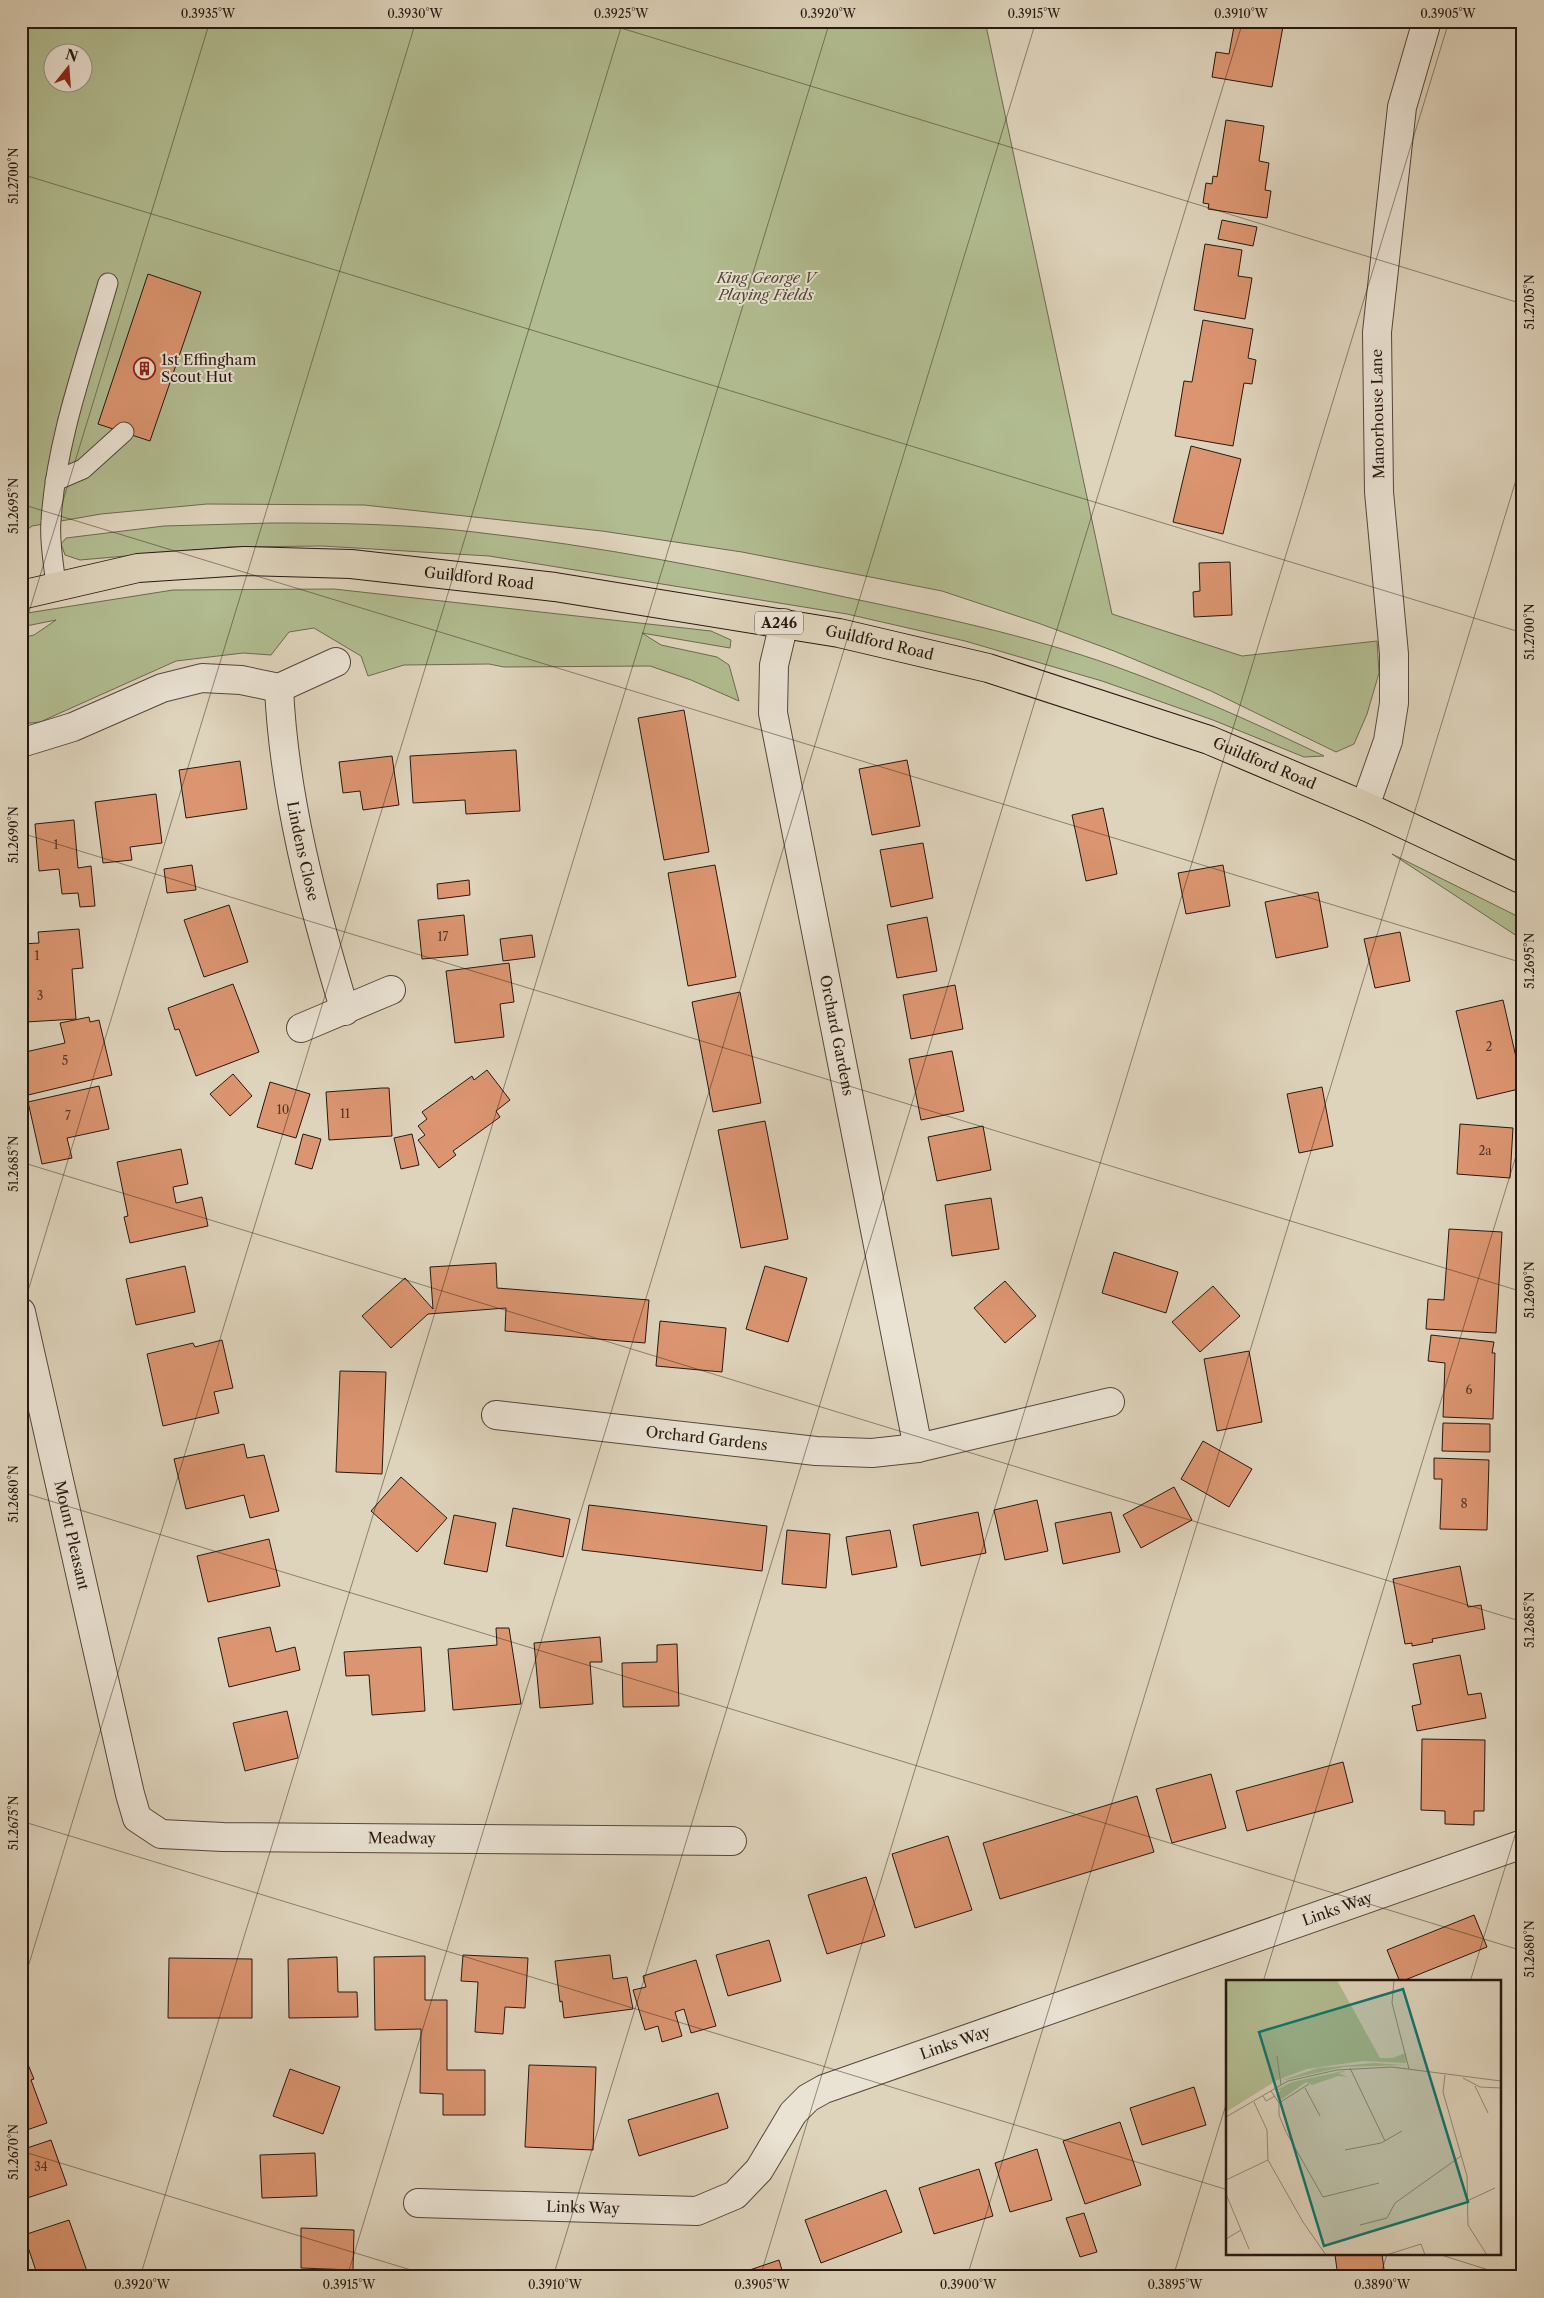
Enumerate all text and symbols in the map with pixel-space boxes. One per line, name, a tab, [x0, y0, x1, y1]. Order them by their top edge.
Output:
text: 0.3935°W	[181, 6, 236, 21]
text: 0.3930°W	[387, 6, 444, 21]
text: 0.3925°W	[594, 6, 649, 21]
text: 0.3920°W	[800, 6, 857, 21]
text: 0.3915°W	[1008, 6, 1061, 21]
text: 0.3910°W	[1214, 6, 1269, 21]
text: 0.3905°W	[1420, 6, 1477, 21]
north arrow	[42, 42, 92, 92]
text: N	[63, 45, 80, 66]
text: 51.2700°N	[6, 148, 21, 204]
park label: King George V Playing Fields	[716, 268, 819, 304]
text: 51.2705°N	[1522, 274, 1537, 330]
street label: Manorhouse Lane	[1367, 349, 1388, 479]
place label: 1st Effingham Scout Hut	[161, 350, 256, 386]
building icon: 1st Effingham Scout Hut	[133, 357, 157, 381]
text: 51.2695°N	[6, 478, 21, 534]
street label: Guildford Road	[423, 562, 535, 594]
text: 51.2700°N	[1522, 604, 1537, 660]
road number: A246	[755, 612, 803, 634]
street label: Guildford Road	[824, 621, 936, 664]
street label: Guildford Road	[1210, 733, 1319, 793]
street label: Lindens Close	[283, 800, 323, 903]
text: 51.2690°N	[6, 806, 21, 864]
house number: 1	[53, 837, 59, 852]
house number: 17	[438, 929, 449, 944]
text: 51.2695°N	[1522, 933, 1537, 989]
house number: 1	[34, 948, 40, 963]
street label: Orchard Gardens	[816, 973, 858, 1098]
house number: 3	[37, 988, 43, 1003]
house number: 2	[1486, 1039, 1493, 1054]
house number: 5	[62, 1053, 68, 1068]
house number: 10	[277, 1102, 289, 1117]
house number: 11	[340, 1106, 350, 1121]
house number: 7	[65, 1108, 71, 1123]
text: 51.2685°N	[6, 1136, 21, 1192]
house number: 2a	[1478, 1143, 1492, 1158]
text: 51.2690°N	[1522, 1261, 1537, 1319]
house number: 6	[1465, 1382, 1473, 1397]
street label: Orchard Gardens	[645, 1422, 769, 1455]
text: 51.2680°N	[6, 1465, 21, 1523]
street label: Mount Pleasant	[50, 1479, 94, 1593]
house number: 8	[1460, 1496, 1468, 1511]
text: 51.2685°N	[1522, 1592, 1537, 1648]
text: 51.2675°N	[6, 1796, 21, 1850]
street label: Meadway	[368, 1828, 437, 1848]
street label: Links Way	[1299, 1887, 1376, 1930]
text: 51.2680°N	[1522, 1920, 1537, 1978]
inset map	[1226, 1980, 1502, 2256]
street label: Links Way	[917, 2021, 993, 2064]
text: 51.2670°N	[6, 2124, 21, 2180]
house number: 34	[34, 2159, 48, 2174]
street label: Links Way	[546, 2197, 621, 2218]
text: 0.3920°W	[114, 2277, 171, 2292]
text: 0.3915°W	[323, 2277, 376, 2292]
text: 0.3910°W	[528, 2277, 583, 2292]
text: 0.3905°W	[734, 2277, 791, 2292]
text: 0.3900°W	[940, 2277, 997, 2292]
text: 0.3895°W	[1148, 2277, 1203, 2292]
text: 0.3890°W	[1354, 2277, 1411, 2292]

